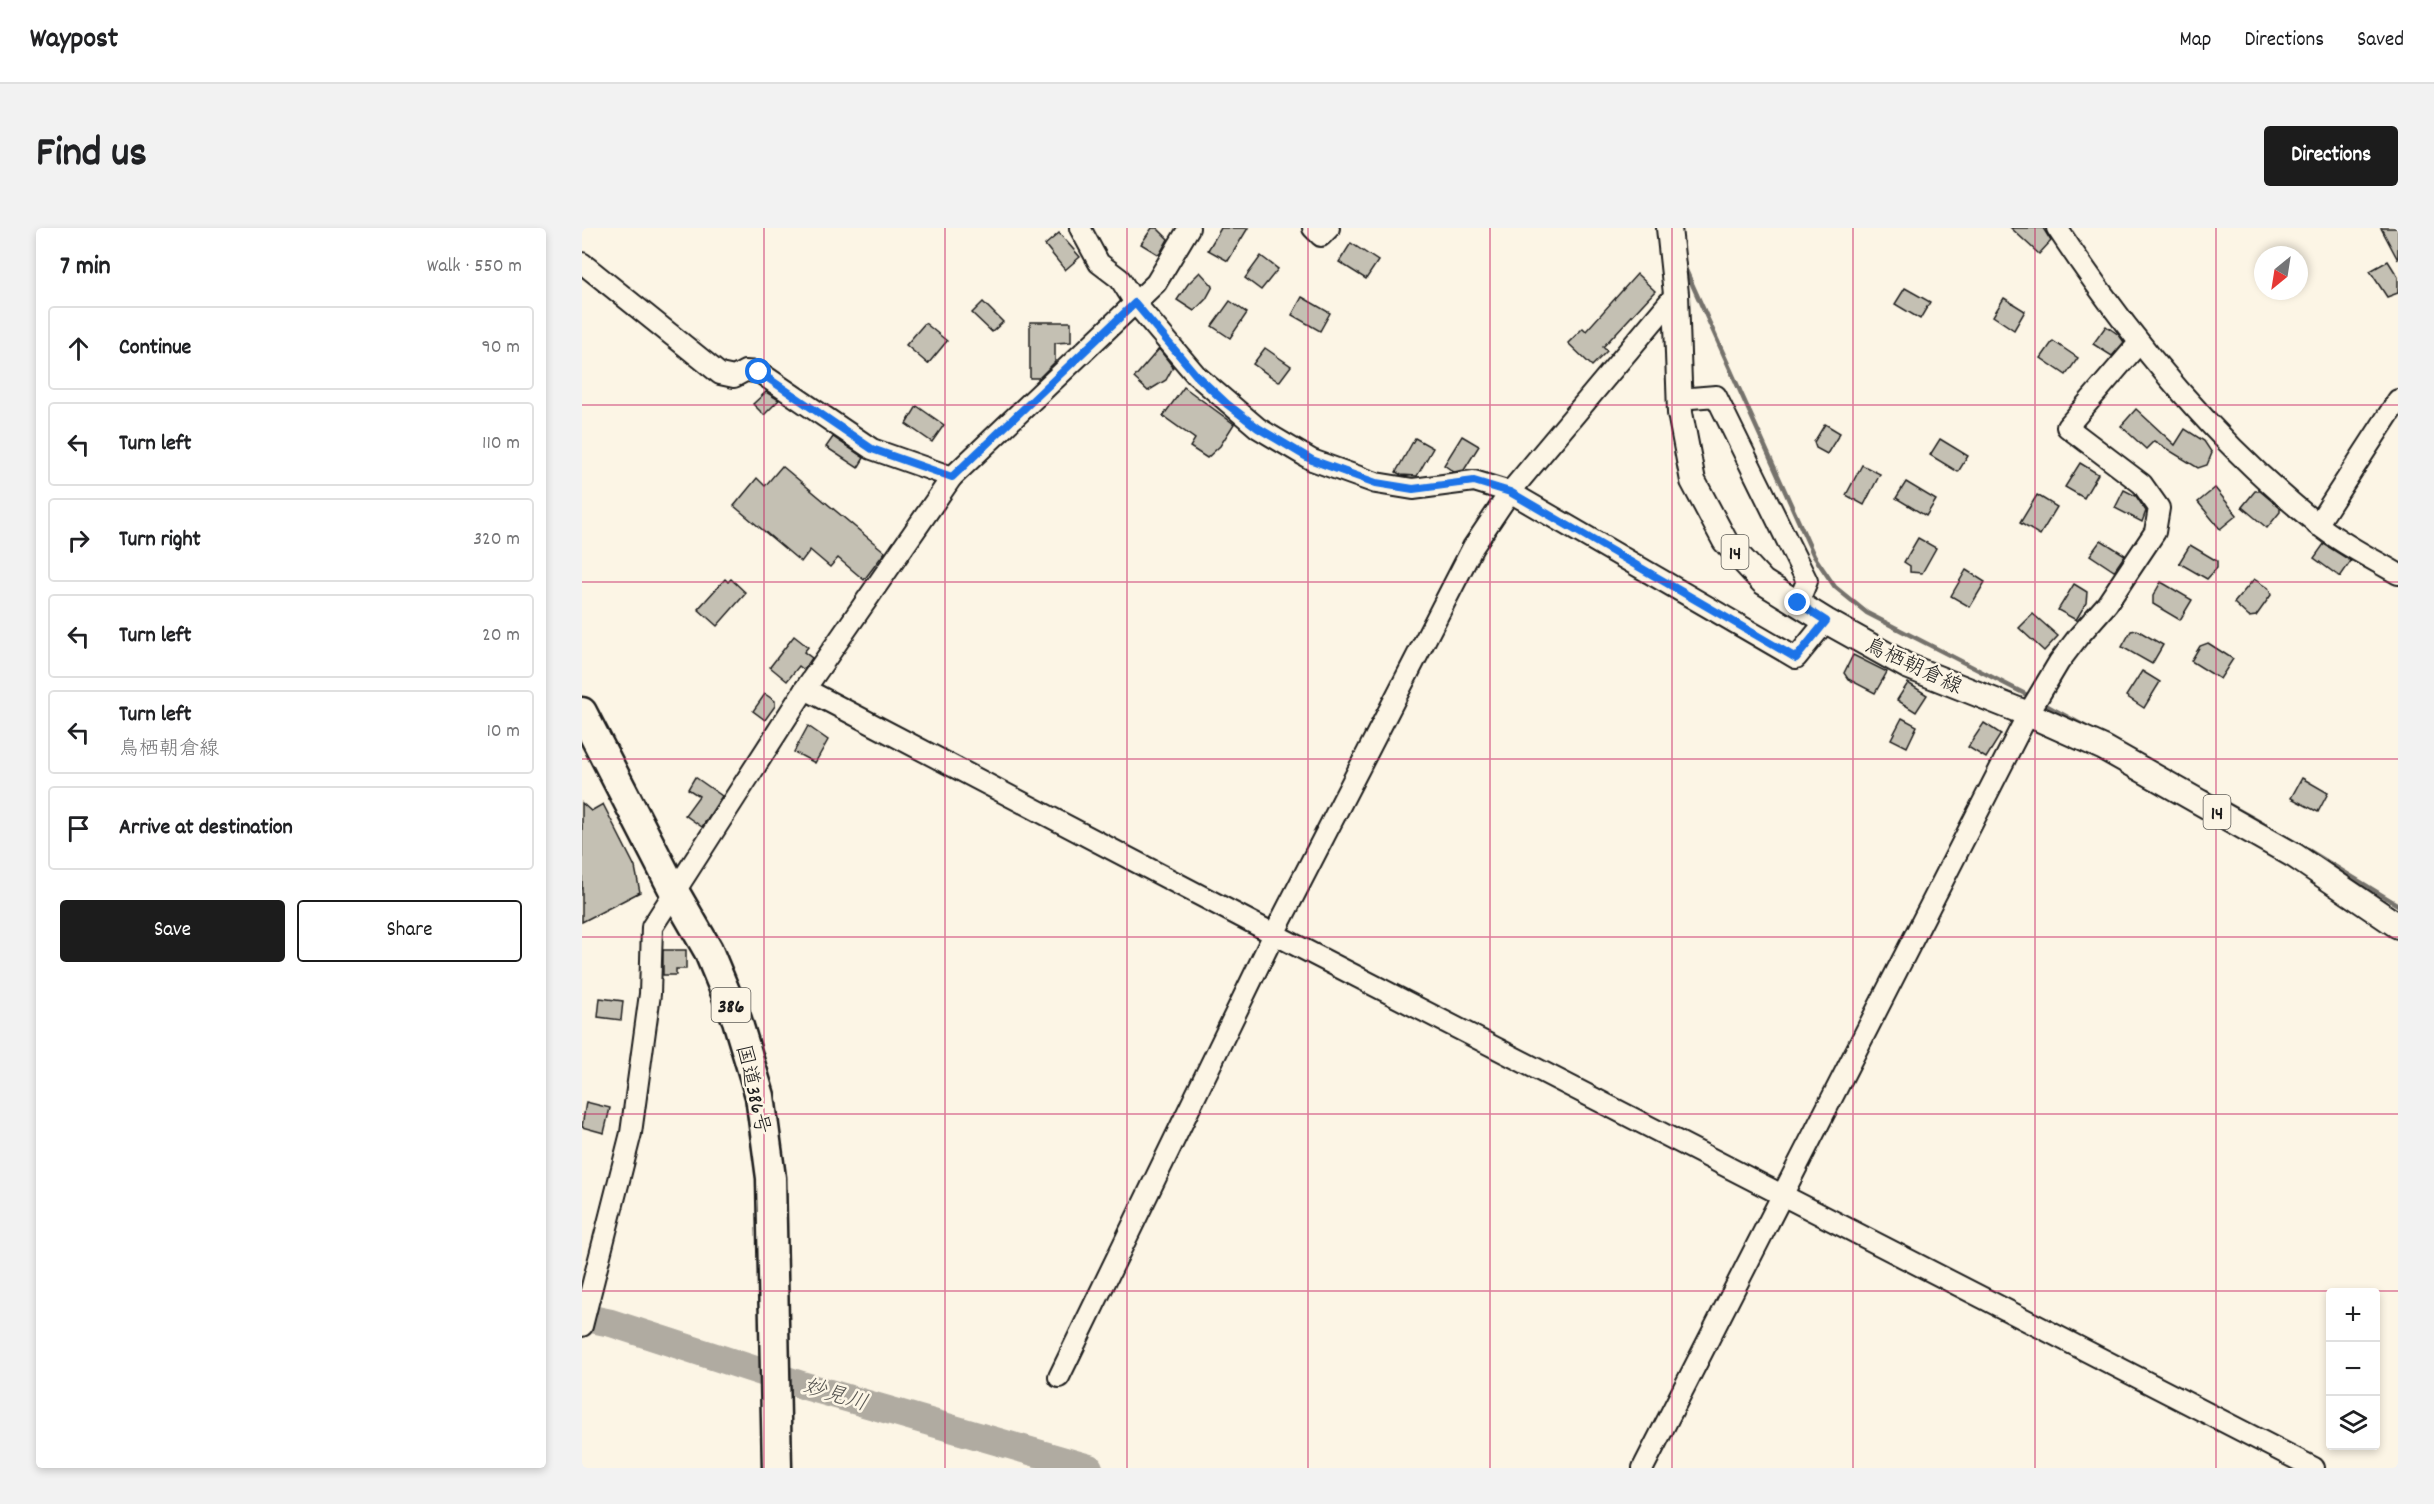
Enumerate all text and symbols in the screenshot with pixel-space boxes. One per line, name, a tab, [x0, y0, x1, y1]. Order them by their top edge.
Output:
text: Waypost	[30, 21, 118, 61]
text: Map	[2180, 26, 2211, 56]
text: Directions	[2244, 26, 2324, 56]
text: Saved	[2357, 26, 2404, 56]
text: Find us	[36, 126, 147, 186]
button: Directions	[2264, 126, 2398, 186]
north arrow	[2254, 246, 2308, 300]
text: 7 min	[60, 249, 111, 286]
text: Walk · 550 m	[427, 253, 522, 281]
icon: ahead	[62, 332, 95, 365]
text: Continue	[119, 333, 191, 364]
text: 90 m	[482, 334, 520, 362]
route start	[745, 358, 771, 384]
icon: left	[62, 428, 95, 461]
text: Turn left	[119, 429, 191, 460]
text: 110 m	[482, 430, 520, 458]
icon: right	[62, 524, 95, 557]
text: Turn right	[119, 525, 201, 556]
text: 320 m	[473, 526, 520, 554]
road number: 14	[1722, 535, 1748, 569]
route end	[1784, 589, 1810, 615]
icon: left	[62, 620, 95, 653]
text: Turn left	[119, 621, 191, 652]
text: 20 m	[482, 622, 520, 650]
street label: 鳥栖朝倉線	[1859, 632, 1967, 704]
text: Turn left	[119, 700, 191, 731]
icon: left	[62, 716, 95, 749]
text: 10 m	[486, 718, 520, 746]
text: 鳥栖朝倉線	[119, 736, 219, 764]
road number: 14	[2204, 795, 2230, 829]
icon: arrive	[62, 812, 95, 845]
text: Arrive at destination	[119, 813, 293, 844]
button: Save	[60, 900, 285, 962]
button: Share	[297, 900, 522, 962]
road number: 386	[712, 988, 750, 1022]
street label: 国道386号	[726, 1042, 776, 1137]
map controls	[2326, 1288, 2380, 1450]
button: +	[2326, 1288, 2380, 1342]
button: −	[2326, 1342, 2380, 1396]
water label: 妙見川	[799, 1372, 871, 1421]
button: layers	[2326, 1396, 2380, 1450]

